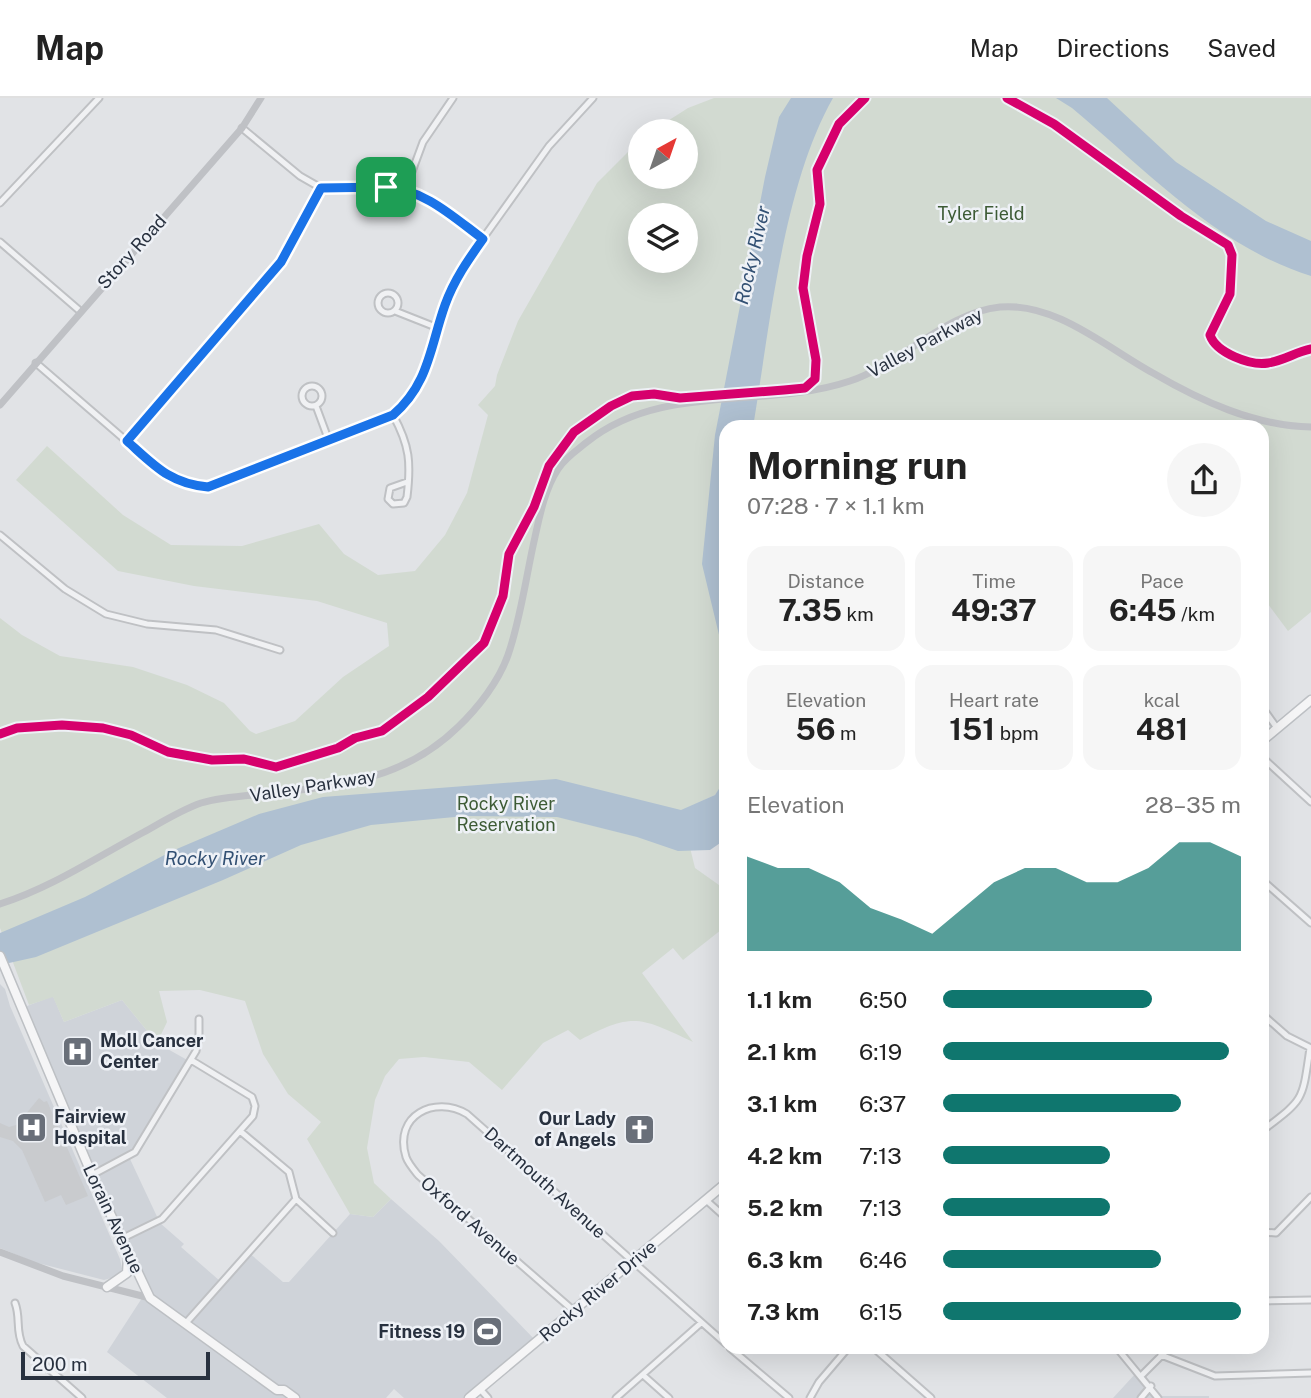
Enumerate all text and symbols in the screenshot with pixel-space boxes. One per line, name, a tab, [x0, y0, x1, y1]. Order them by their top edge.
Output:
text: Map	[35, 29, 104, 67]
text: Map	[970, 34, 1019, 62]
text: Directions	[1057, 34, 1169, 62]
text: Saved	[1207, 34, 1276, 62]
north arrow	[628, 119, 698, 189]
map controls	[628, 119, 698, 273]
pin	[356, 157, 416, 217]
icon: arrive	[367, 168, 405, 206]
button: layers	[628, 203, 698, 273]
water label: Rocky River	[730, 203, 774, 306]
park label: Tyler Field	[937, 203, 1025, 224]
street label: Story Road	[93, 210, 170, 293]
street label: Valley Parkway	[864, 303, 986, 382]
text: Morning run	[747, 443, 968, 488]
button: share	[1167, 443, 1241, 517]
text: 07:28 · 7 × 1.1 km	[747, 492, 925, 519]
text: Distance	[787, 570, 865, 592]
text: Time	[972, 570, 1016, 592]
text: Pace	[1140, 570, 1184, 592]
text: 7.35	[778, 592, 842, 628]
text: 49:37	[951, 592, 1037, 628]
text: 6:45	[1109, 592, 1177, 628]
text: km	[842, 603, 874, 625]
text: /km	[1177, 603, 1215, 625]
text: Elevation	[786, 689, 866, 711]
text: Heart rate	[949, 689, 1039, 711]
text: kcal	[1144, 689, 1180, 711]
text: 56	[795, 711, 836, 747]
text: 151	[949, 711, 995, 747]
text: 481	[1136, 711, 1188, 747]
text: m	[836, 722, 857, 744]
text: bpm	[995, 722, 1039, 744]
street label: Valley Parkway	[248, 765, 378, 806]
text: Elevation	[747, 791, 845, 818]
text: 28–35 m	[1145, 791, 1241, 818]
park label: Rocky River Reservation	[456, 793, 556, 835]
water label: Rocky River	[165, 847, 266, 869]
text: 1.1 km	[747, 986, 812, 1013]
text: 6:50	[859, 986, 907, 1013]
place label: Moll Cancer Center	[100, 1030, 204, 1072]
hospital icon: Moll Cancer Center	[60, 1034, 94, 1068]
text: 2.1 km	[747, 1038, 817, 1065]
text: 6:19	[859, 1038, 902, 1065]
text: 3.1 km	[747, 1090, 817, 1117]
text: 6:37	[859, 1090, 906, 1117]
place label: Fairview Hospital	[54, 1106, 127, 1148]
place label: Our Lady of Angels	[534, 1108, 616, 1150]
hospital icon: Fairview Hospital	[14, 1110, 48, 1144]
church icon: Our Lady of Angels	[622, 1112, 656, 1146]
street label: Dartmouth Avenue	[480, 1123, 610, 1243]
text: 4.2 km	[747, 1142, 822, 1169]
text: 7:13	[859, 1142, 902, 1169]
street label: Lorain Avenue	[79, 1161, 148, 1277]
street label: Oxford Avenue	[417, 1172, 524, 1269]
text: 5.2 km	[747, 1194, 823, 1221]
text: 7:13	[859, 1194, 902, 1221]
street label: Rocky River Drive	[535, 1236, 660, 1346]
text: 6.3 km	[747, 1246, 823, 1273]
text: 6:46	[859, 1246, 907, 1273]
text: 7.3 km	[747, 1298, 819, 1325]
text: 6:15	[859, 1298, 903, 1325]
sports icon: Fitness 19	[471, 1315, 505, 1349]
place label: Fitness 19	[378, 1321, 465, 1342]
scale bar	[21, 1349, 210, 1381]
text: 200 m	[32, 1353, 88, 1375]

